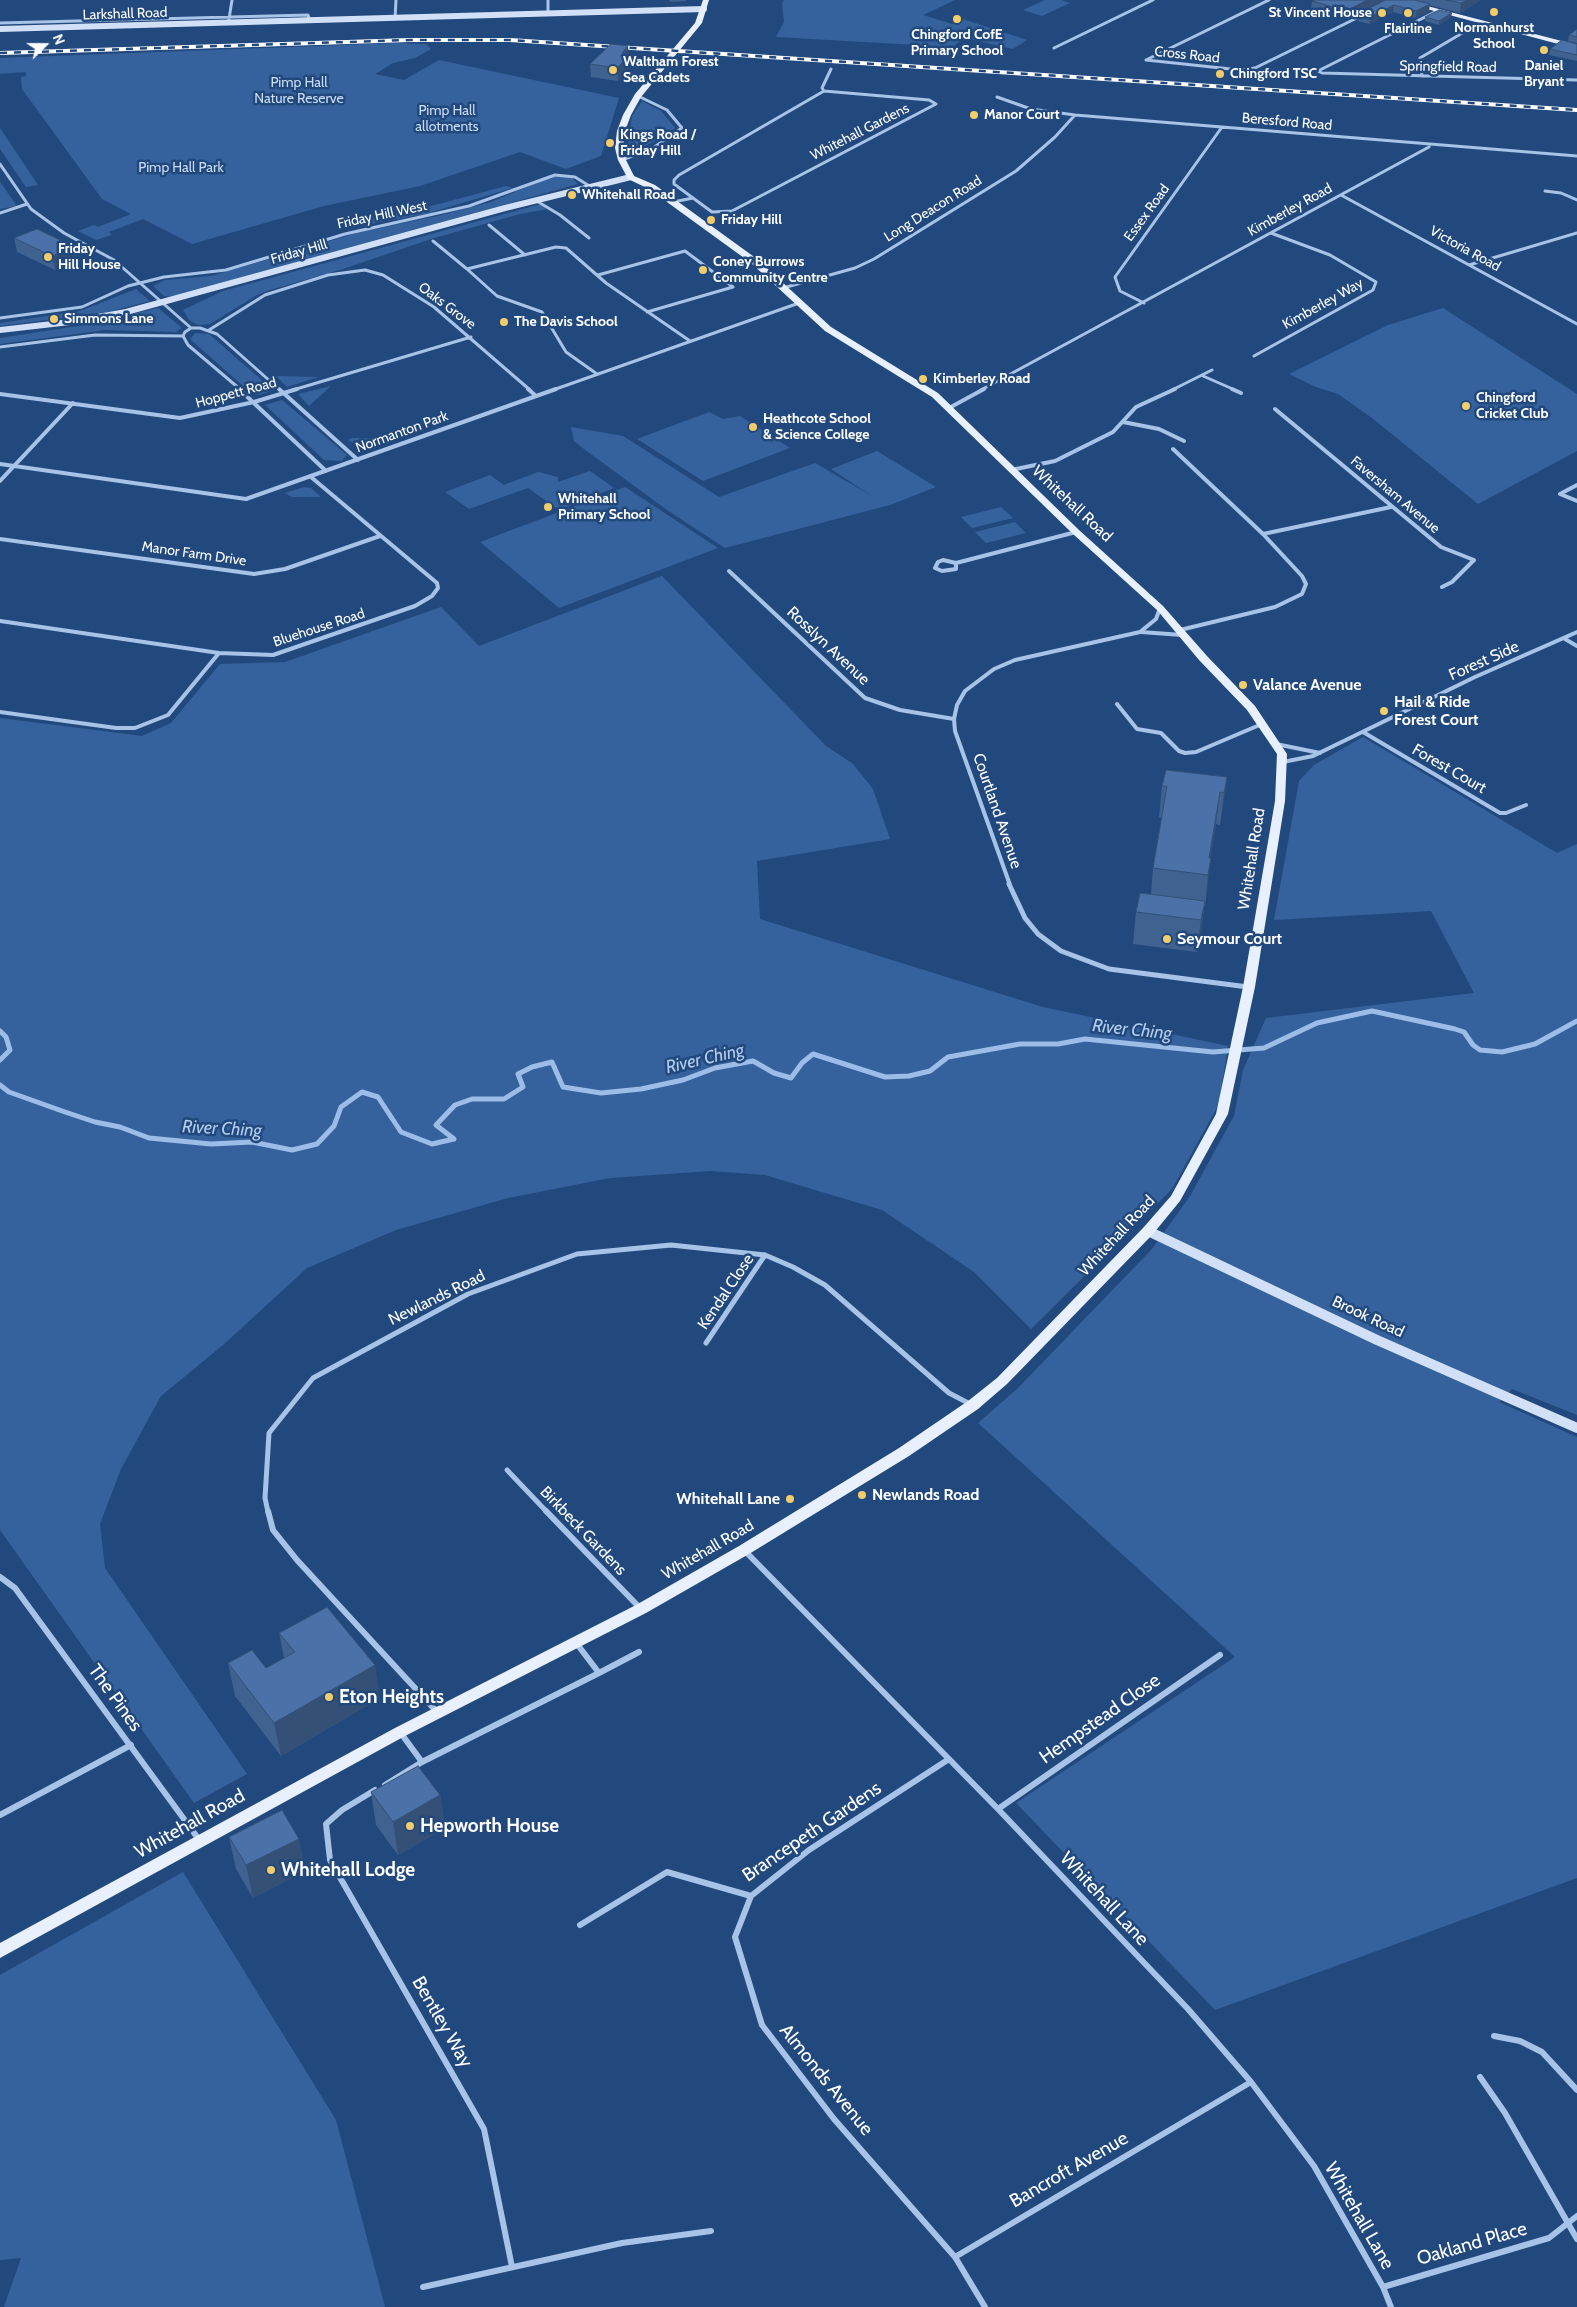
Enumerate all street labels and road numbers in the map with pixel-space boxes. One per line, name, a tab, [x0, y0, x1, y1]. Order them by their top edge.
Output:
street label: Larkshall Road	[82, 4, 168, 24]
street label: Cross Road	[1154, 43, 1220, 67]
street label: Springfield Road	[1399, 58, 1497, 76]
street label: Whitehall Gardens	[808, 100, 912, 164]
street label: Beresford Road	[1241, 110, 1333, 134]
street label: Long Deacon Road	[881, 172, 985, 246]
street label: Kimberley Road	[1245, 180, 1335, 240]
street label: Essex Road	[1121, 181, 1173, 245]
street label: Friday Hill West	[336, 197, 428, 233]
street label: Victoria Road	[1427, 223, 1503, 275]
street label: Friday Hill	[269, 236, 329, 268]
street label: Kimberley Way	[1280, 275, 1366, 333]
street label: Oaks Grove	[415, 279, 479, 333]
street label: Hoppett Road	[194, 374, 278, 412]
street label: Normanton Park	[354, 408, 450, 456]
street label: Faversham Avenue	[1347, 453, 1443, 537]
street label: Whitehall Road	[1028, 462, 1116, 546]
street label: Manor Farm Drive	[141, 538, 247, 570]
street label: Rosslyn Avenue	[783, 603, 873, 689]
street label: Bluehouse Road	[271, 605, 367, 651]
street label: Forest Side	[1446, 637, 1522, 685]
street label: Forest Court	[1409, 740, 1489, 798]
street label: Courtland Avenue	[968, 751, 1026, 871]
street label: Whitehall Road	[1234, 807, 1270, 911]
street label: Whitehall Road	[1075, 1192, 1159, 1280]
street label: Kendal Close	[694, 1251, 758, 1333]
street label: Newlands Road	[386, 1266, 488, 1330]
street label: Brook Road	[1329, 1292, 1407, 1342]
street label: Birkbeck Gardens	[536, 1483, 630, 1579]
street label: Whitehall Road	[659, 1516, 757, 1584]
street label: The Pines	[83, 1660, 147, 1736]
street label: Hempstead Close	[1035, 1669, 1165, 1769]
street label: Brancepeth Gardens	[738, 1777, 886, 1887]
street label: Whitehall Road	[131, 1784, 249, 1864]
street label: Whitehall Lane	[1055, 1847, 1153, 1951]
street label: Bentley Way	[407, 1972, 477, 2072]
street label: Almonds Avenue	[774, 2020, 878, 2140]
street label: Bancroft Avenue	[1006, 2127, 1132, 2213]
street label: Whitehall Lane	[1319, 2158, 1399, 2274]
street label: Oakland Place	[1414, 2217, 1530, 2271]

